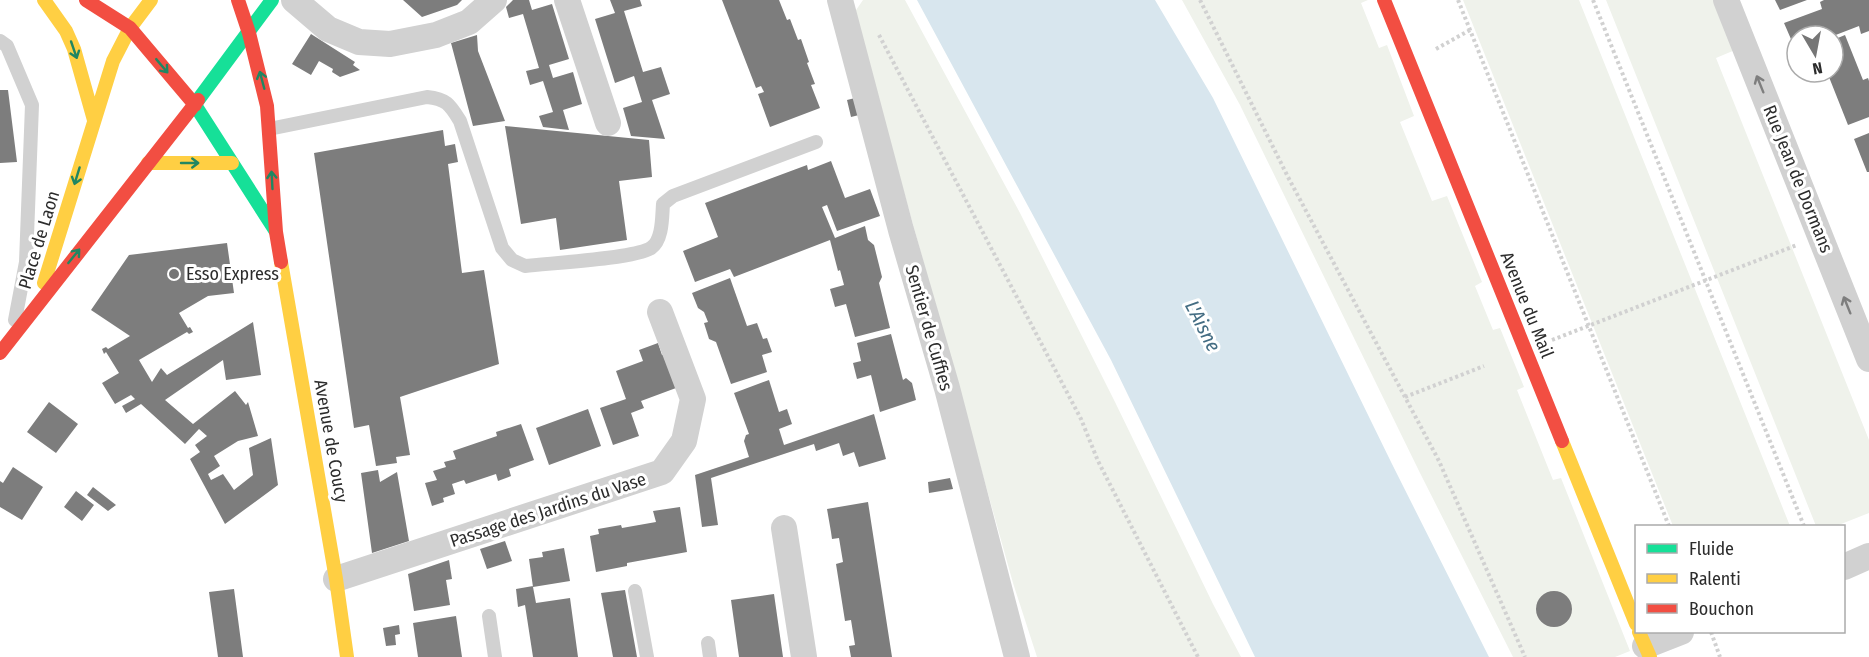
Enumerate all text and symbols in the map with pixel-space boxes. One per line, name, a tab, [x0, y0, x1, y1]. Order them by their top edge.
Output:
north arrow	[1785, 24, 1845, 84]
one-way arrow	[69, 40, 80, 59]
one-way arrow	[156, 58, 169, 74]
text: N	[1811, 58, 1824, 78]
one-way arrow	[256, 71, 267, 90]
one-way arrow	[1754, 76, 1765, 94]
street label: Rue Jean de Dormans	[1758, 102, 1838, 256]
one-way arrow	[180, 158, 200, 169]
one-way arrow	[71, 166, 82, 185]
one-way arrow	[267, 171, 278, 191]
street label: Place de Laon	[14, 188, 64, 292]
one-way arrow	[68, 248, 81, 264]
street label: Avenue du Mail	[1496, 249, 1558, 362]
place label: Esso Express	[186, 263, 279, 285]
street label: Sentier de Cuffies	[901, 263, 958, 394]
marker: Esso Express	[167, 267, 181, 281]
water label: L'Aisne	[1180, 296, 1226, 356]
one-way arrow	[1841, 296, 1852, 314]
street label: Avenue de Coucy	[309, 378, 353, 504]
street label: Passage des Jardins du Vase	[447, 468, 649, 552]
legend	[1635, 525, 1845, 633]
text: Fluide	[1689, 538, 1734, 560]
text: Ralenti	[1689, 568, 1741, 590]
text: Bouchon	[1689, 598, 1754, 620]

